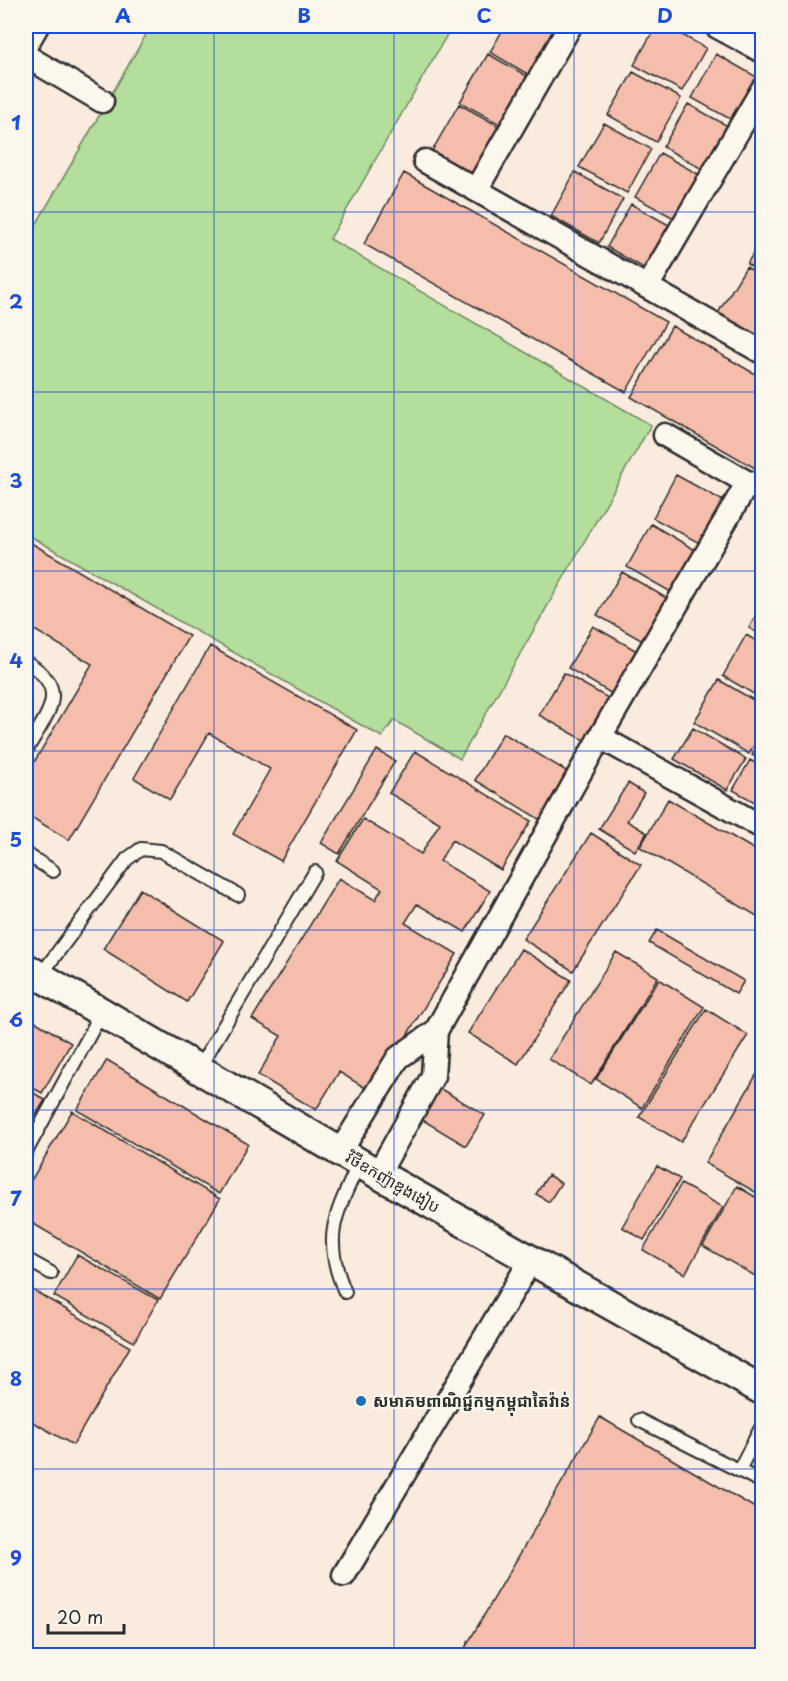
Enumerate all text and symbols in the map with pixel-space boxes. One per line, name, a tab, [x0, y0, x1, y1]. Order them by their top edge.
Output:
text: A	[115, 0, 131, 30]
text: B	[297, 0, 311, 30]
text: C	[476, 0, 492, 30]
text: D	[657, 0, 673, 30]
text: 1	[11, 107, 21, 137]
text: 2	[9, 286, 23, 316]
text: 3	[9, 465, 23, 495]
text: 4	[9, 645, 23, 675]
text: 5	[10, 824, 22, 854]
text: 6	[9, 1004, 23, 1034]
street label: វិថីឧកញ៉ាឌួងងៀប	[341, 1144, 445, 1218]
text: 7	[10, 1183, 22, 1213]
text: 8	[10, 1363, 22, 1393]
place label: សមាគមពាណិជ្ជកម្មកម្ពុជាតៃវ៉ាន់	[373, 1388, 570, 1417]
marker: សមាគមពាណិជ្ជកម្មកម្ពុជាតៃវ៉ាន់	[354, 1394, 368, 1408]
text: 9	[10, 1542, 22, 1572]
scale bar	[48, 1597, 124, 1635]
text: 20 m	[57, 1603, 103, 1630]

